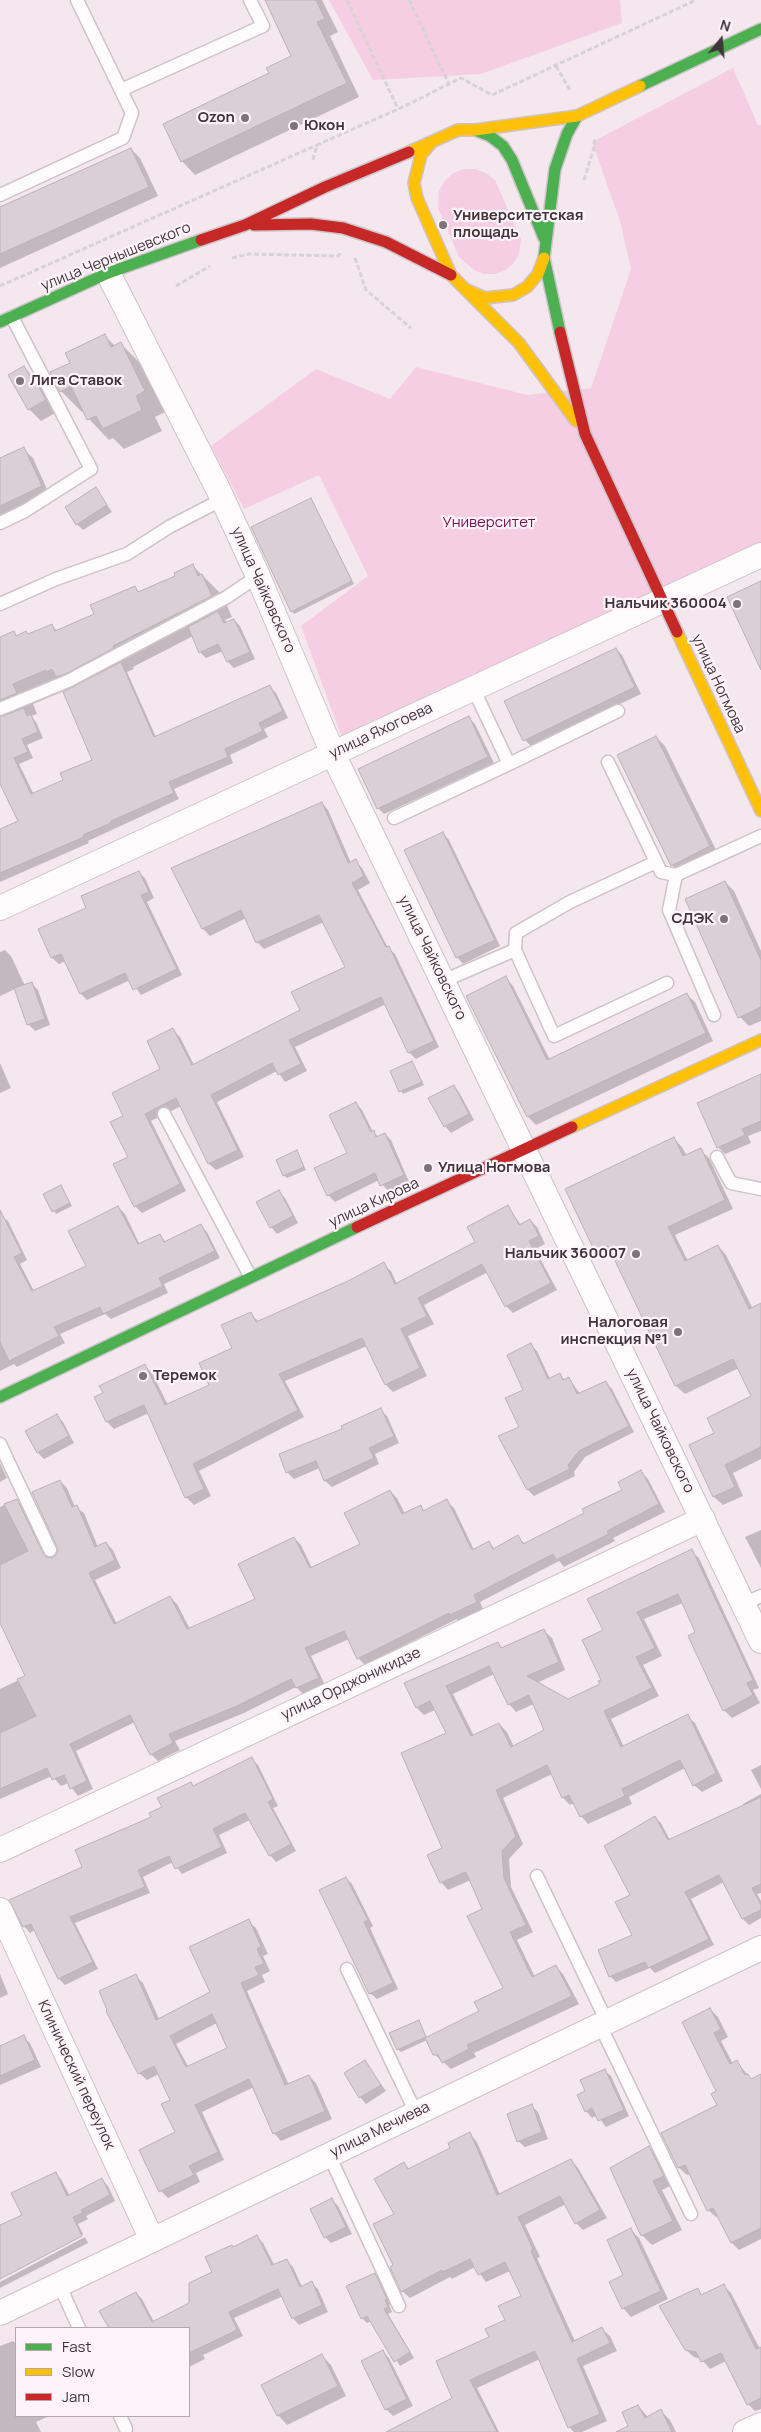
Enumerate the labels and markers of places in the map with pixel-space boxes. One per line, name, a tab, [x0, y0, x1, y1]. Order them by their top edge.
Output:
place label: Ozon	[198, 109, 235, 127]
marker: Ozon	[239, 112, 251, 124]
place label: Юкон	[304, 117, 345, 135]
marker: Юкон	[288, 120, 300, 132]
place label: Университетская площадь	[453, 207, 583, 242]
marker: Университетская площадь	[437, 219, 449, 231]
place label: Лига Ставок	[30, 372, 122, 390]
marker: Лига Ставок	[14, 375, 26, 387]
place label: Нальчик 360004	[605, 595, 727, 613]
marker: Нальчик 360004	[731, 598, 743, 610]
place label: СДЭК	[671, 910, 714, 928]
marker: СДЭК	[718, 913, 730, 925]
place label: Улица Ногмова	[438, 1159, 550, 1177]
marker: Улица Ногмова	[422, 1162, 434, 1174]
place label: Нальчик 360007	[505, 1245, 626, 1263]
marker: Нальчик 360007	[630, 1248, 642, 1260]
place label: Налоговая инспекция №1	[560, 1314, 668, 1349]
marker: Налоговая инспекция №1	[672, 1326, 684, 1338]
place label: Теремок	[153, 1367, 216, 1385]
marker: Теремок	[137, 1370, 149, 1382]

